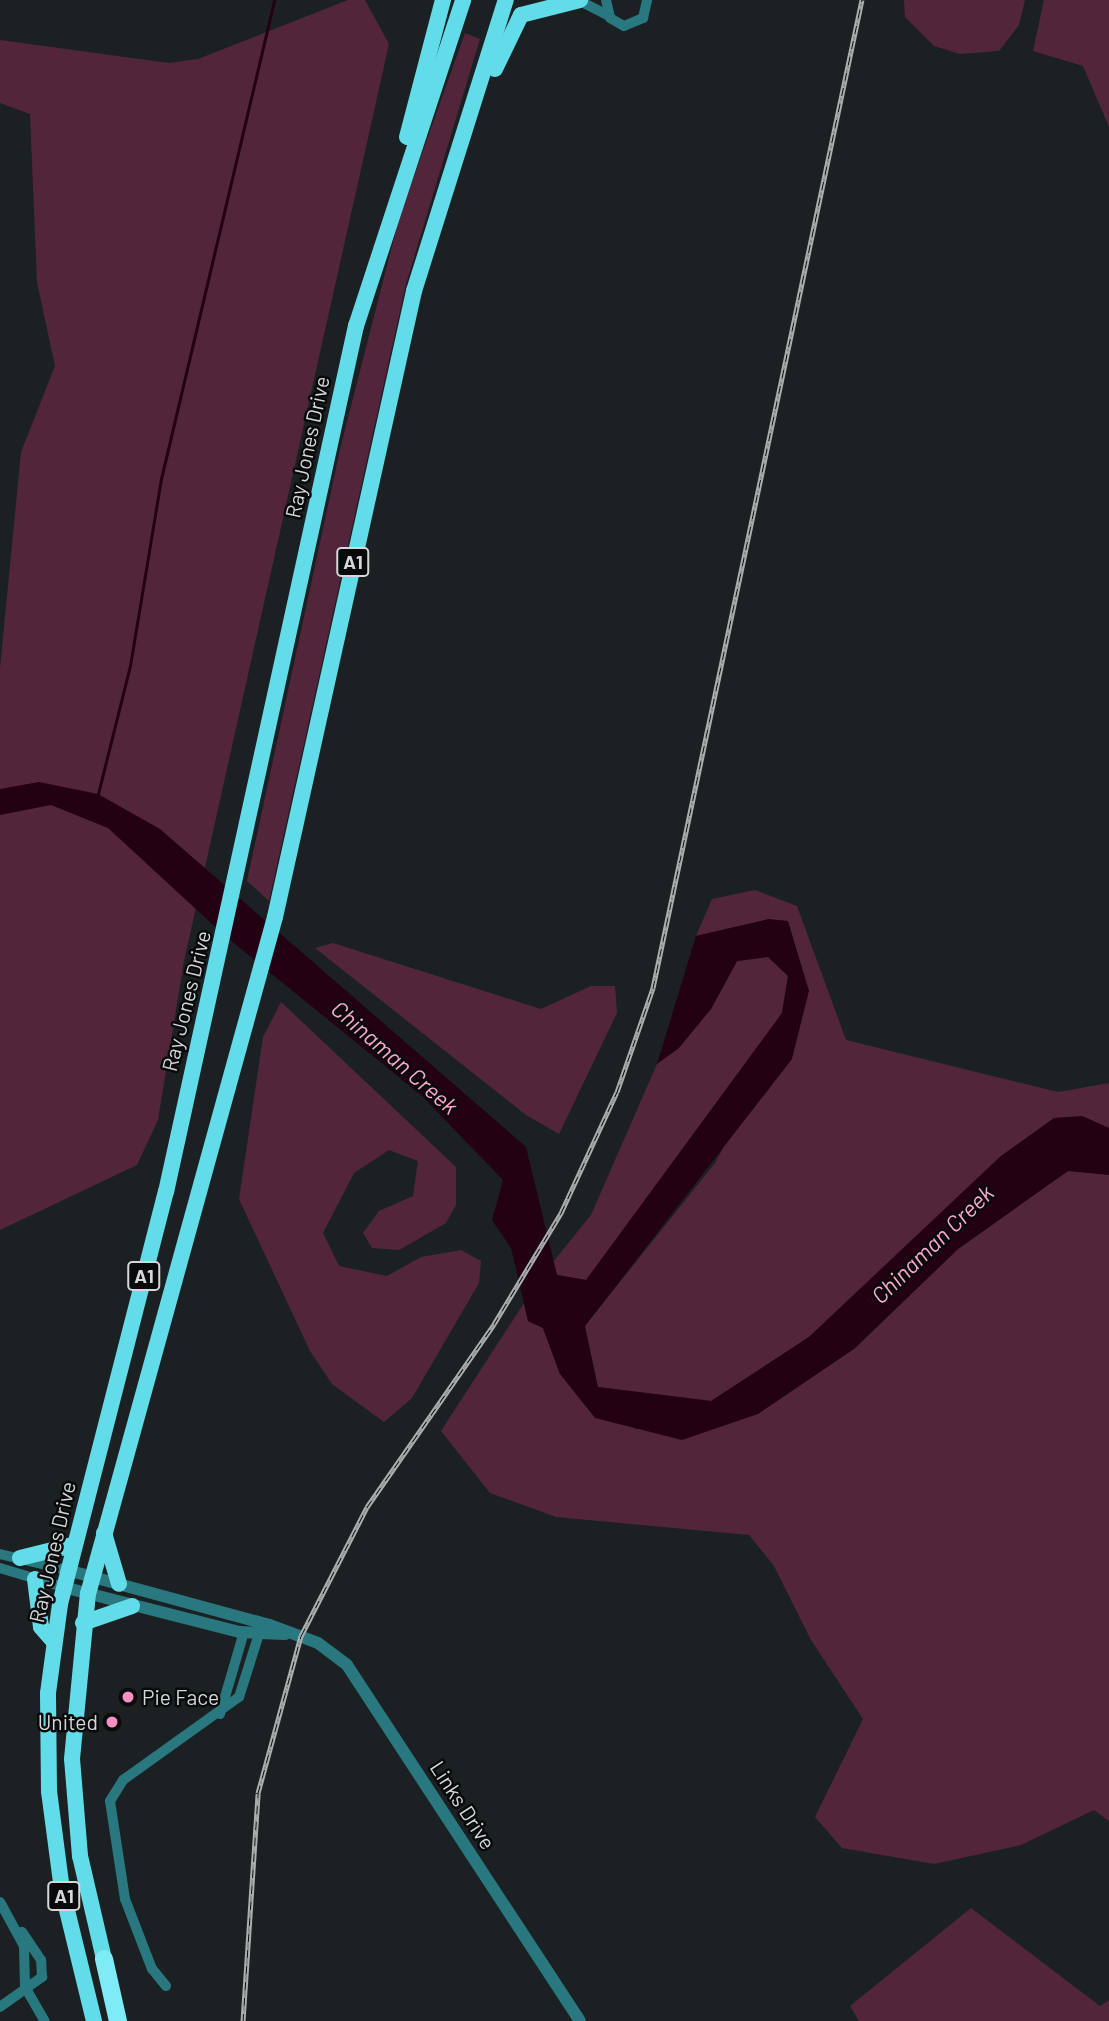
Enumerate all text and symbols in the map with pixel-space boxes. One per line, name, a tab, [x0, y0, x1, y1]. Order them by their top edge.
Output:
street label: Ray Jones Drive	[280, 374, 334, 520]
road number: A1	[336, 547, 370, 578]
street label: Ray Jones Drive	[156, 928, 216, 1074]
water label: Chinaman Creek	[326, 994, 464, 1120]
water label: Chinaman Creek	[865, 1179, 999, 1309]
road number: A1	[127, 1260, 162, 1292]
street label: Ray Jones Drive	[24, 1479, 80, 1625]
place label: Pie Face	[142, 1684, 219, 1710]
marker: Pie Face	[120, 1689, 136, 1705]
place label: United	[38, 1709, 98, 1735]
marker: United	[104, 1714, 120, 1730]
street label: Links Drive	[425, 1756, 501, 1854]
road number: A1	[46, 1880, 82, 1912]

